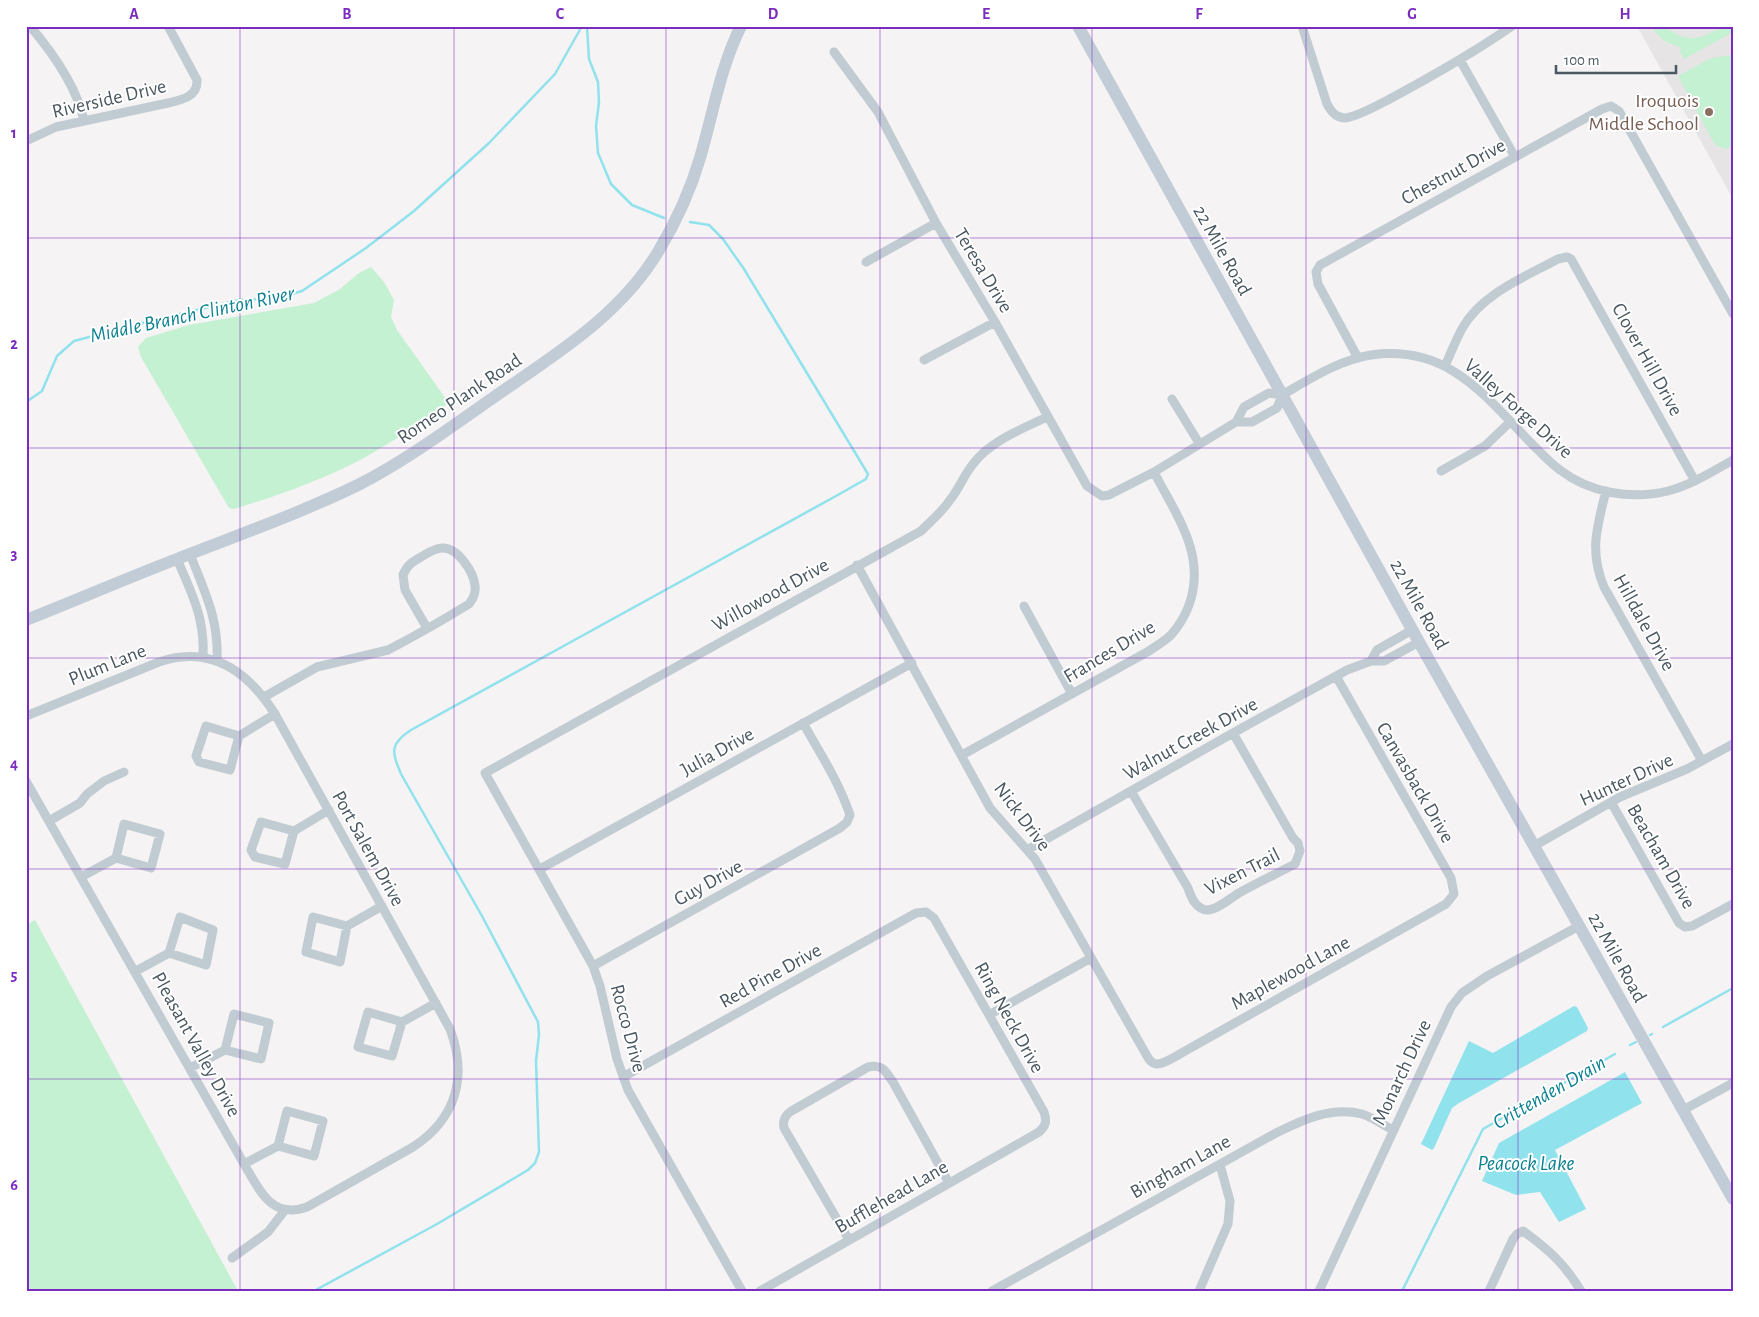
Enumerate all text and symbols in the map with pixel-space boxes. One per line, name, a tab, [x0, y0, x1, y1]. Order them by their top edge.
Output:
text: A	[129, 6, 139, 22]
text: B	[342, 6, 352, 22]
text: C	[556, 6, 565, 22]
text: D	[768, 6, 779, 22]
text: E	[982, 6, 990, 22]
text: F	[1195, 6, 1203, 22]
text: G	[1407, 6, 1417, 22]
text: H	[1619, 6, 1631, 22]
scale bar	[1556, 42, 1676, 74]
text: 100 m	[1564, 53, 1599, 68]
street label: Riverside Drive	[50, 76, 168, 122]
place label: Iroquois Middle School	[1588, 91, 1699, 134]
marker: Iroquois Middle School	[1703, 106, 1715, 118]
text: 1	[11, 125, 17, 141]
street label: Chestnut Drive	[1398, 135, 1509, 209]
street label: 22 Mile Road	[1189, 202, 1255, 299]
street label: Teresa Drive	[950, 225, 1016, 316]
water label: Middle Branch Clinton River	[88, 282, 297, 346]
street label: Clover Hill Drive	[1608, 300, 1686, 419]
text: 2	[10, 336, 18, 352]
street label: Romeo Plank Road	[394, 350, 525, 448]
street label: Valley Forge Drive	[1460, 355, 1576, 462]
text: 3	[11, 546, 18, 562]
street label: Willowood Drive	[709, 555, 832, 635]
street label: 22 Mile Road	[1386, 556, 1452, 653]
street label: Hilldale Drive	[1609, 571, 1679, 674]
street label: Frances Drive	[1060, 617, 1159, 687]
street label: Plum Lane	[66, 640, 149, 689]
street label: Walnut Creek Drive	[1120, 694, 1261, 784]
street label: Canvasback Drive	[1373, 719, 1458, 846]
street label: Julia Drive	[678, 724, 757, 780]
street label: Hunter Drive	[1577, 750, 1676, 810]
text: 4	[10, 756, 18, 772]
street label: Nick Drive	[990, 779, 1054, 855]
street label: Port Salem Drive	[328, 787, 408, 910]
street label: Beacham Drive	[1623, 801, 1699, 912]
street label: Vixen Trail	[1202, 845, 1283, 899]
street label: Guy Drive	[671, 856, 746, 910]
street label: 22 Mile Road	[1584, 909, 1650, 1006]
street label: Maplewood Lane	[1228, 932, 1353, 1014]
street label: Red Pine Drive	[716, 940, 825, 1012]
street label: Ring Neck Drive	[970, 959, 1048, 1076]
text: 5	[11, 967, 18, 983]
street label: Pleasant Valley Drive	[148, 969, 244, 1120]
street label: Rocco Drive	[607, 982, 649, 1074]
street label: Monarch Drive	[1369, 1017, 1435, 1128]
water label: Crittenden Drain	[1489, 1052, 1609, 1133]
street label: Bingham Lane	[1127, 1131, 1234, 1203]
water label: Peacock Lake	[1477, 1153, 1575, 1174]
street label: Bufflehead Lane	[832, 1157, 951, 1237]
text: 6	[10, 1177, 18, 1193]

